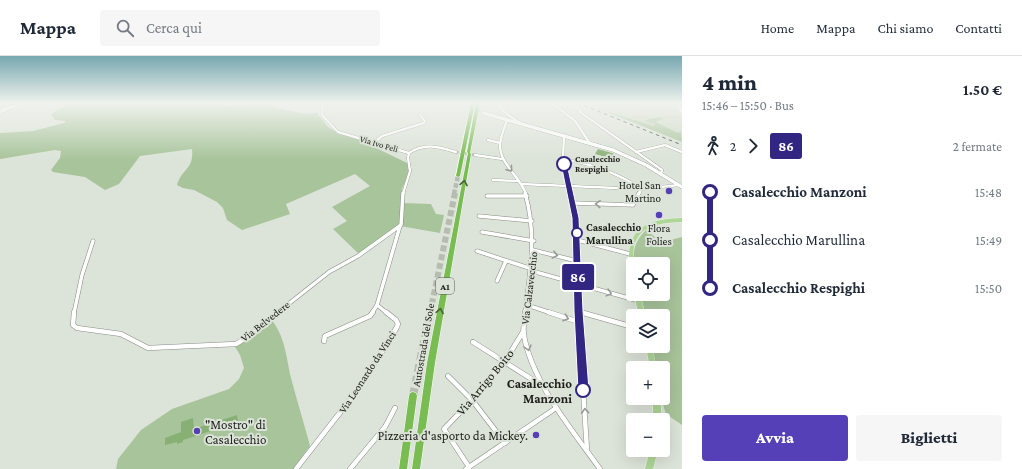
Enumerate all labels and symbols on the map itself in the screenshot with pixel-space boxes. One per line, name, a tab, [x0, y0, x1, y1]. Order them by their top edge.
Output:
street label: Via Ivo Peli	[359, 134, 400, 154]
place label: Casalecchio Respighi	[575, 154, 620, 174]
marker: Casalecchio Respighi	[556, 156, 572, 172]
one-way arrow	[505, 164, 512, 171]
place label: Hotel San Martino	[619, 179, 662, 204]
one-way arrow	[459, 180, 467, 186]
marker: Hotel San Martino	[664, 186, 674, 196]
one-way arrow	[595, 199, 601, 208]
marker: Flora Folies	[654, 210, 664, 220]
place label: Casalecchio Marullina	[586, 221, 641, 246]
place label: Flora Folies	[646, 222, 672, 247]
marker: Casalecchio Marullina	[571, 227, 583, 239]
street label: Via Calzavecchio	[519, 250, 539, 325]
one-way arrow	[552, 251, 559, 259]
line badge: 86	[560, 264, 596, 290]
road number: A1	[436, 278, 454, 294]
one-way arrow	[605, 288, 612, 297]
street label: Via Belvedere	[238, 298, 292, 344]
street label: Autostrada del Sole	[410, 302, 436, 388]
one-way arrow	[435, 308, 444, 314]
one-way arrow	[563, 313, 570, 322]
street label: Via Leonardo da Vinci	[336, 329, 398, 415]
one-way arrow	[523, 344, 532, 351]
street label: Via Arrigo Boito	[453, 346, 517, 418]
place label: Casalecchio Manzoni	[507, 376, 572, 406]
marker: Casalecchio Manzoni	[575, 382, 591, 398]
one-way arrow	[580, 408, 589, 414]
place label: "Mostro" di Casalecchio	[205, 417, 266, 447]
marker: "Mostro" di Casalecchio	[192, 426, 202, 436]
place label: Pizzeria d'asporto da Mickey.	[378, 428, 528, 443]
marker: Pizzeria d'asporto da Mickey.	[531, 430, 541, 440]

